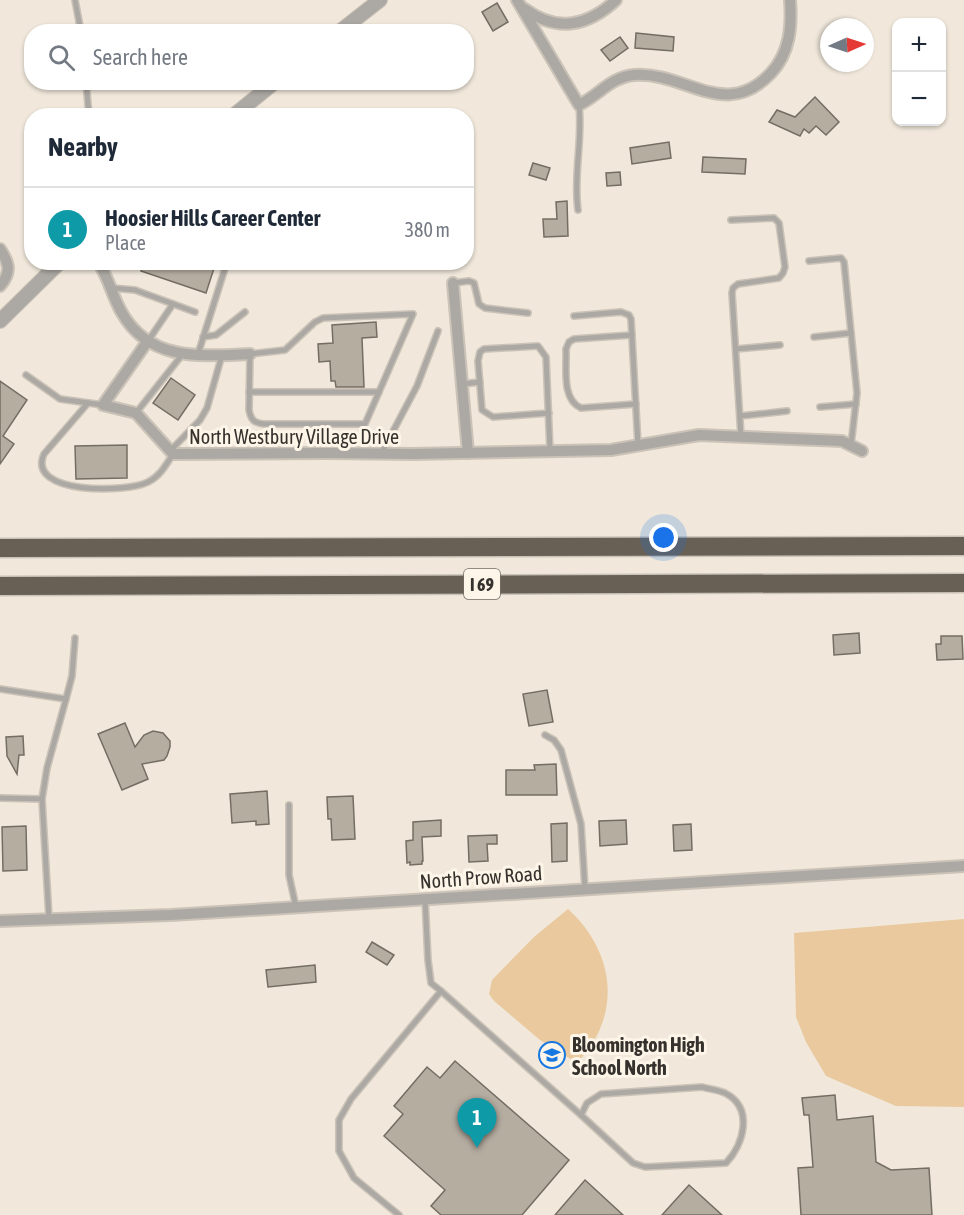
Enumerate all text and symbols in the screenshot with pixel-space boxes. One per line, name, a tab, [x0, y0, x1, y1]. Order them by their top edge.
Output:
north arrow	[820, 18, 874, 72]
map controls	[892, 18, 946, 126]
button: +	[892, 18, 946, 72]
search box	[24, 24, 474, 90]
icon: search	[45, 41, 78, 74]
text: Search here	[93, 44, 188, 70]
button: −	[892, 72, 946, 126]
text: Nearby	[48, 132, 118, 162]
text: Hoosier Hills Career Center	[105, 205, 320, 231]
text: 1	[63, 218, 72, 241]
text: 380 m	[405, 218, 450, 241]
text: Place	[105, 231, 146, 254]
street label: North Westbury Village Drive	[189, 425, 399, 448]
your location	[649, 523, 678, 552]
road number: I 69	[464, 569, 500, 599]
street label: North Prow Road	[419, 861, 543, 893]
place label: Bloomington High School North	[572, 1033, 705, 1079]
school or university icon: Bloomington High School North	[537, 1040, 567, 1070]
pin: 1	[458, 1098, 496, 1148]

